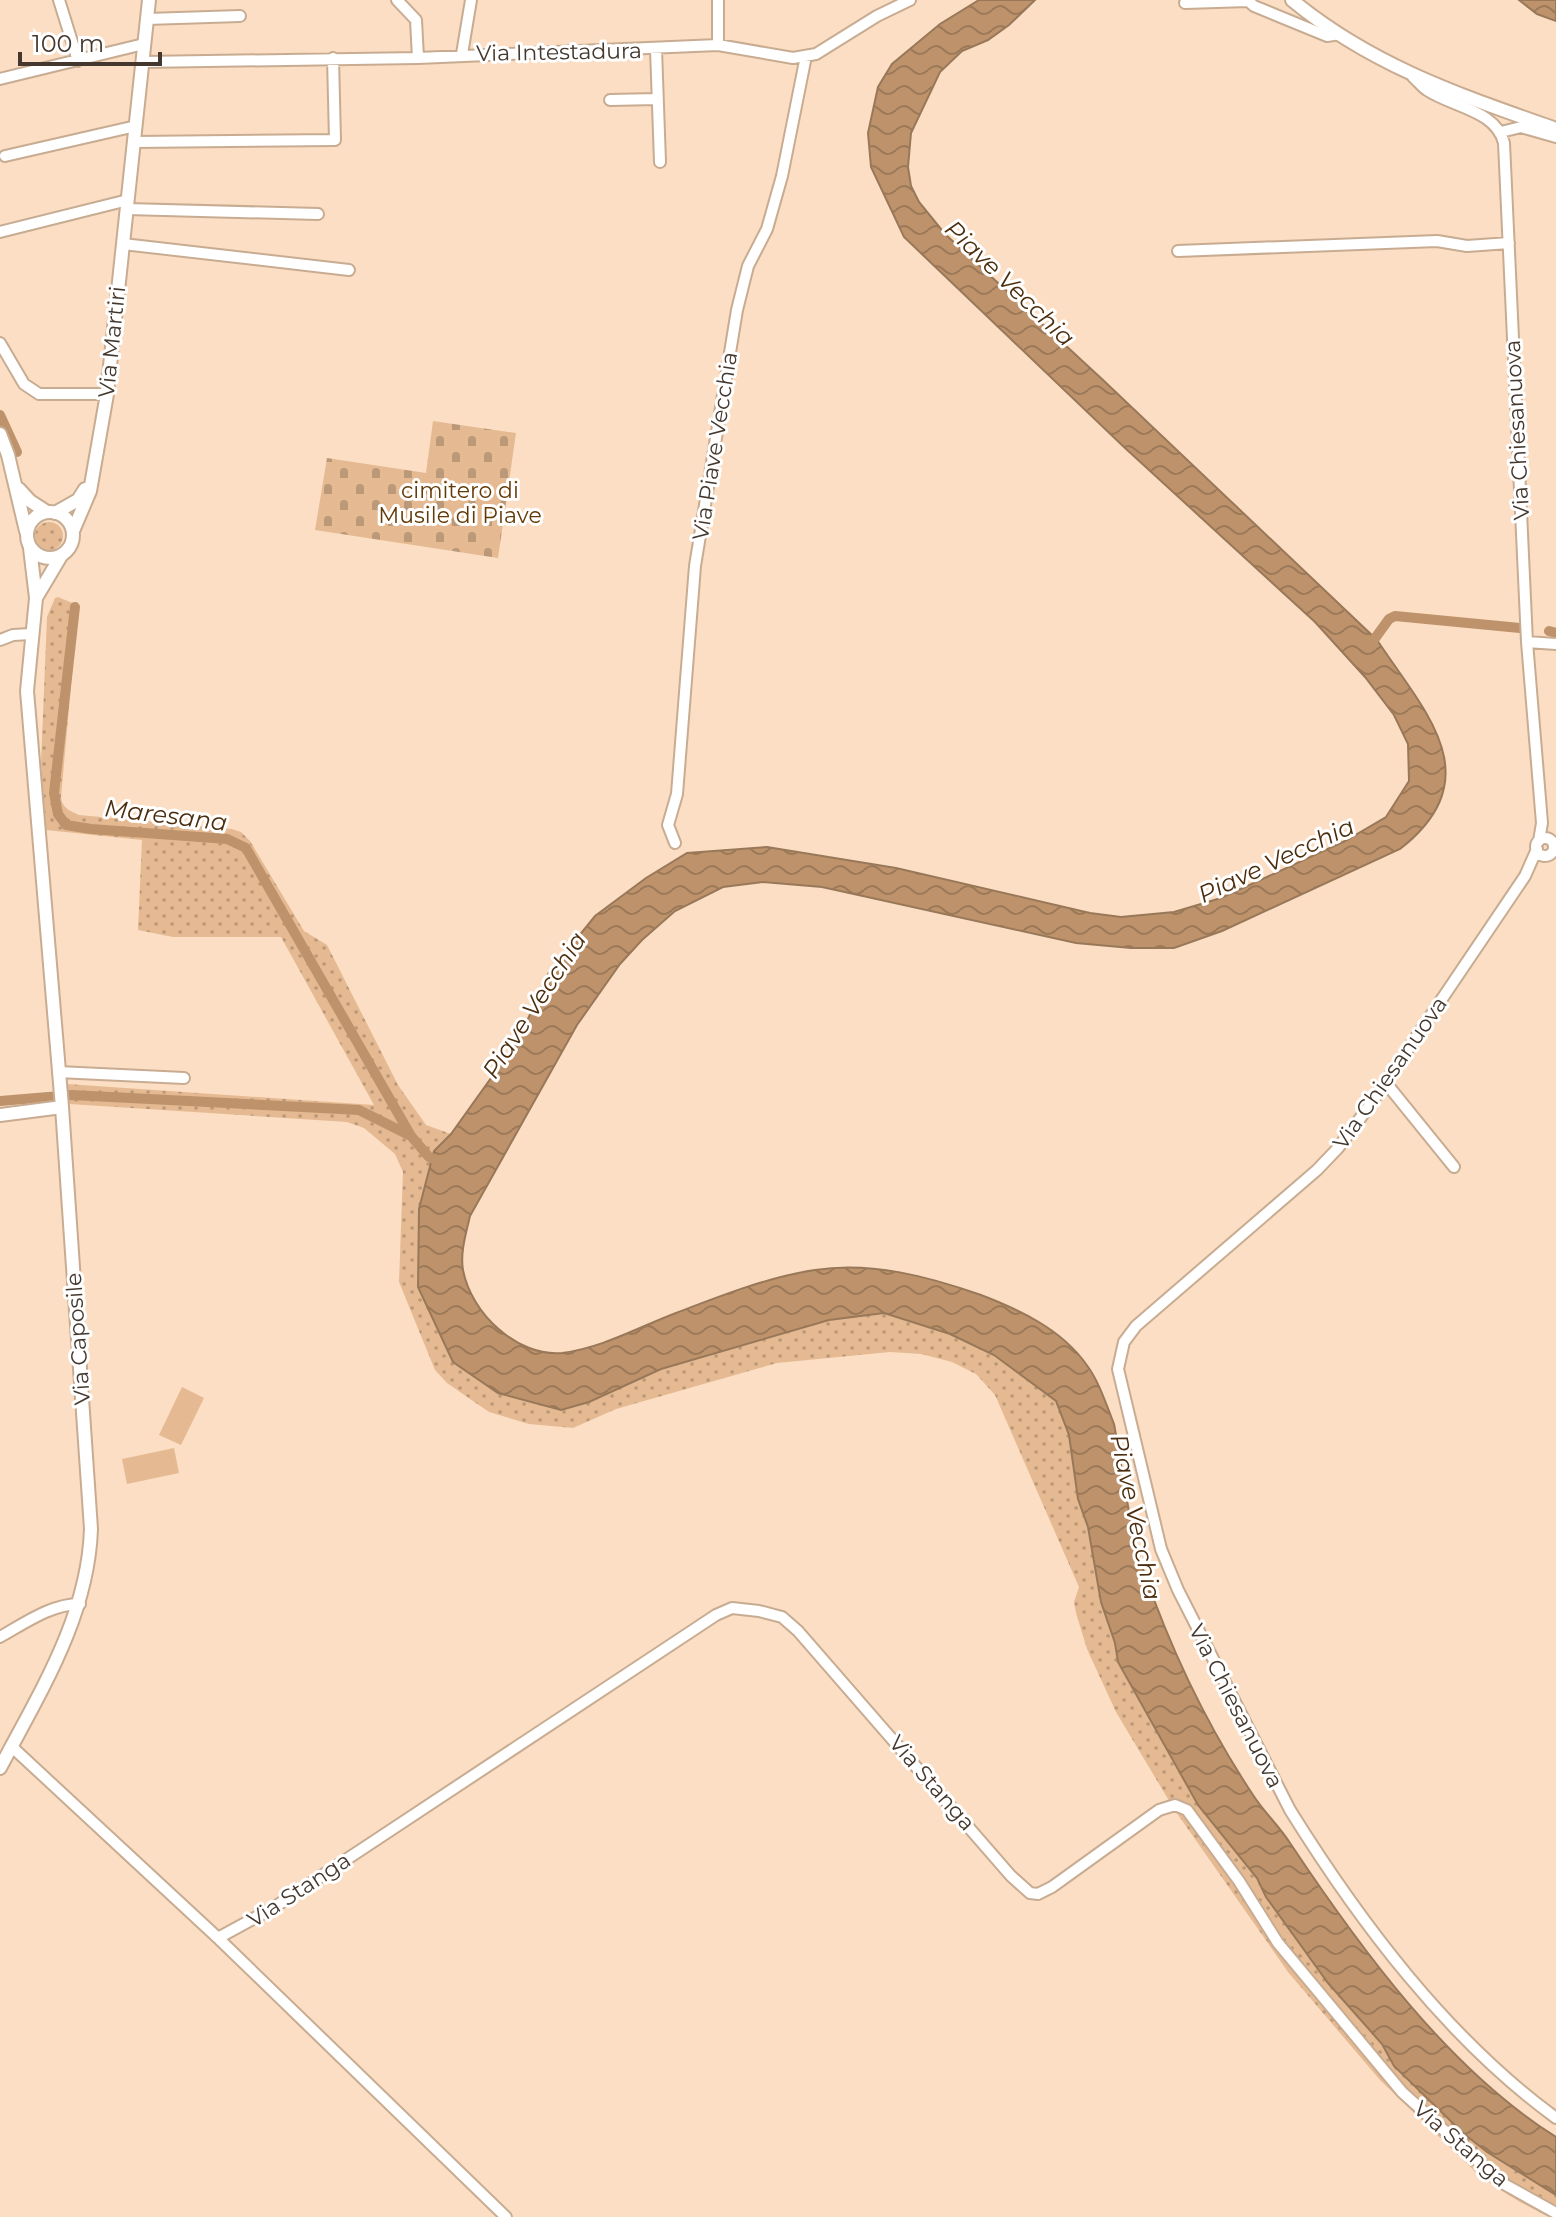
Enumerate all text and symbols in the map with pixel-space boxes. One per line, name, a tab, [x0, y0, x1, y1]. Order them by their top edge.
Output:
scale bar	[20, 16, 160, 66]
text: 100 m	[32, 29, 104, 58]
street label: Via Intestadura	[476, 37, 642, 67]
water label: Piave Vecchia	[939, 214, 1081, 352]
street label: Via Martiri	[93, 285, 131, 399]
street label: Via Chiesanuova	[1499, 339, 1535, 521]
street label: Via Piave Vecchia	[687, 350, 743, 542]
park label: cimitero di Musile di Piave	[378, 477, 542, 529]
water label: Maresana	[103, 793, 229, 837]
water label: Piave Vecchia	[1193, 811, 1359, 909]
water label: Piave Vecchia	[476, 926, 592, 1084]
street label: Via Chiesanuova	[1327, 991, 1453, 1155]
street label: Via Caposile	[60, 1272, 96, 1406]
water label: Piave Vecchia	[1104, 1431, 1168, 1603]
street label: Via Chiesanuova	[1183, 1619, 1289, 1793]
street label: Via Stanga	[883, 1730, 981, 1836]
street label: Via Stanga	[242, 1847, 356, 1933]
street label: Via Stanga	[1408, 2095, 1514, 2193]

